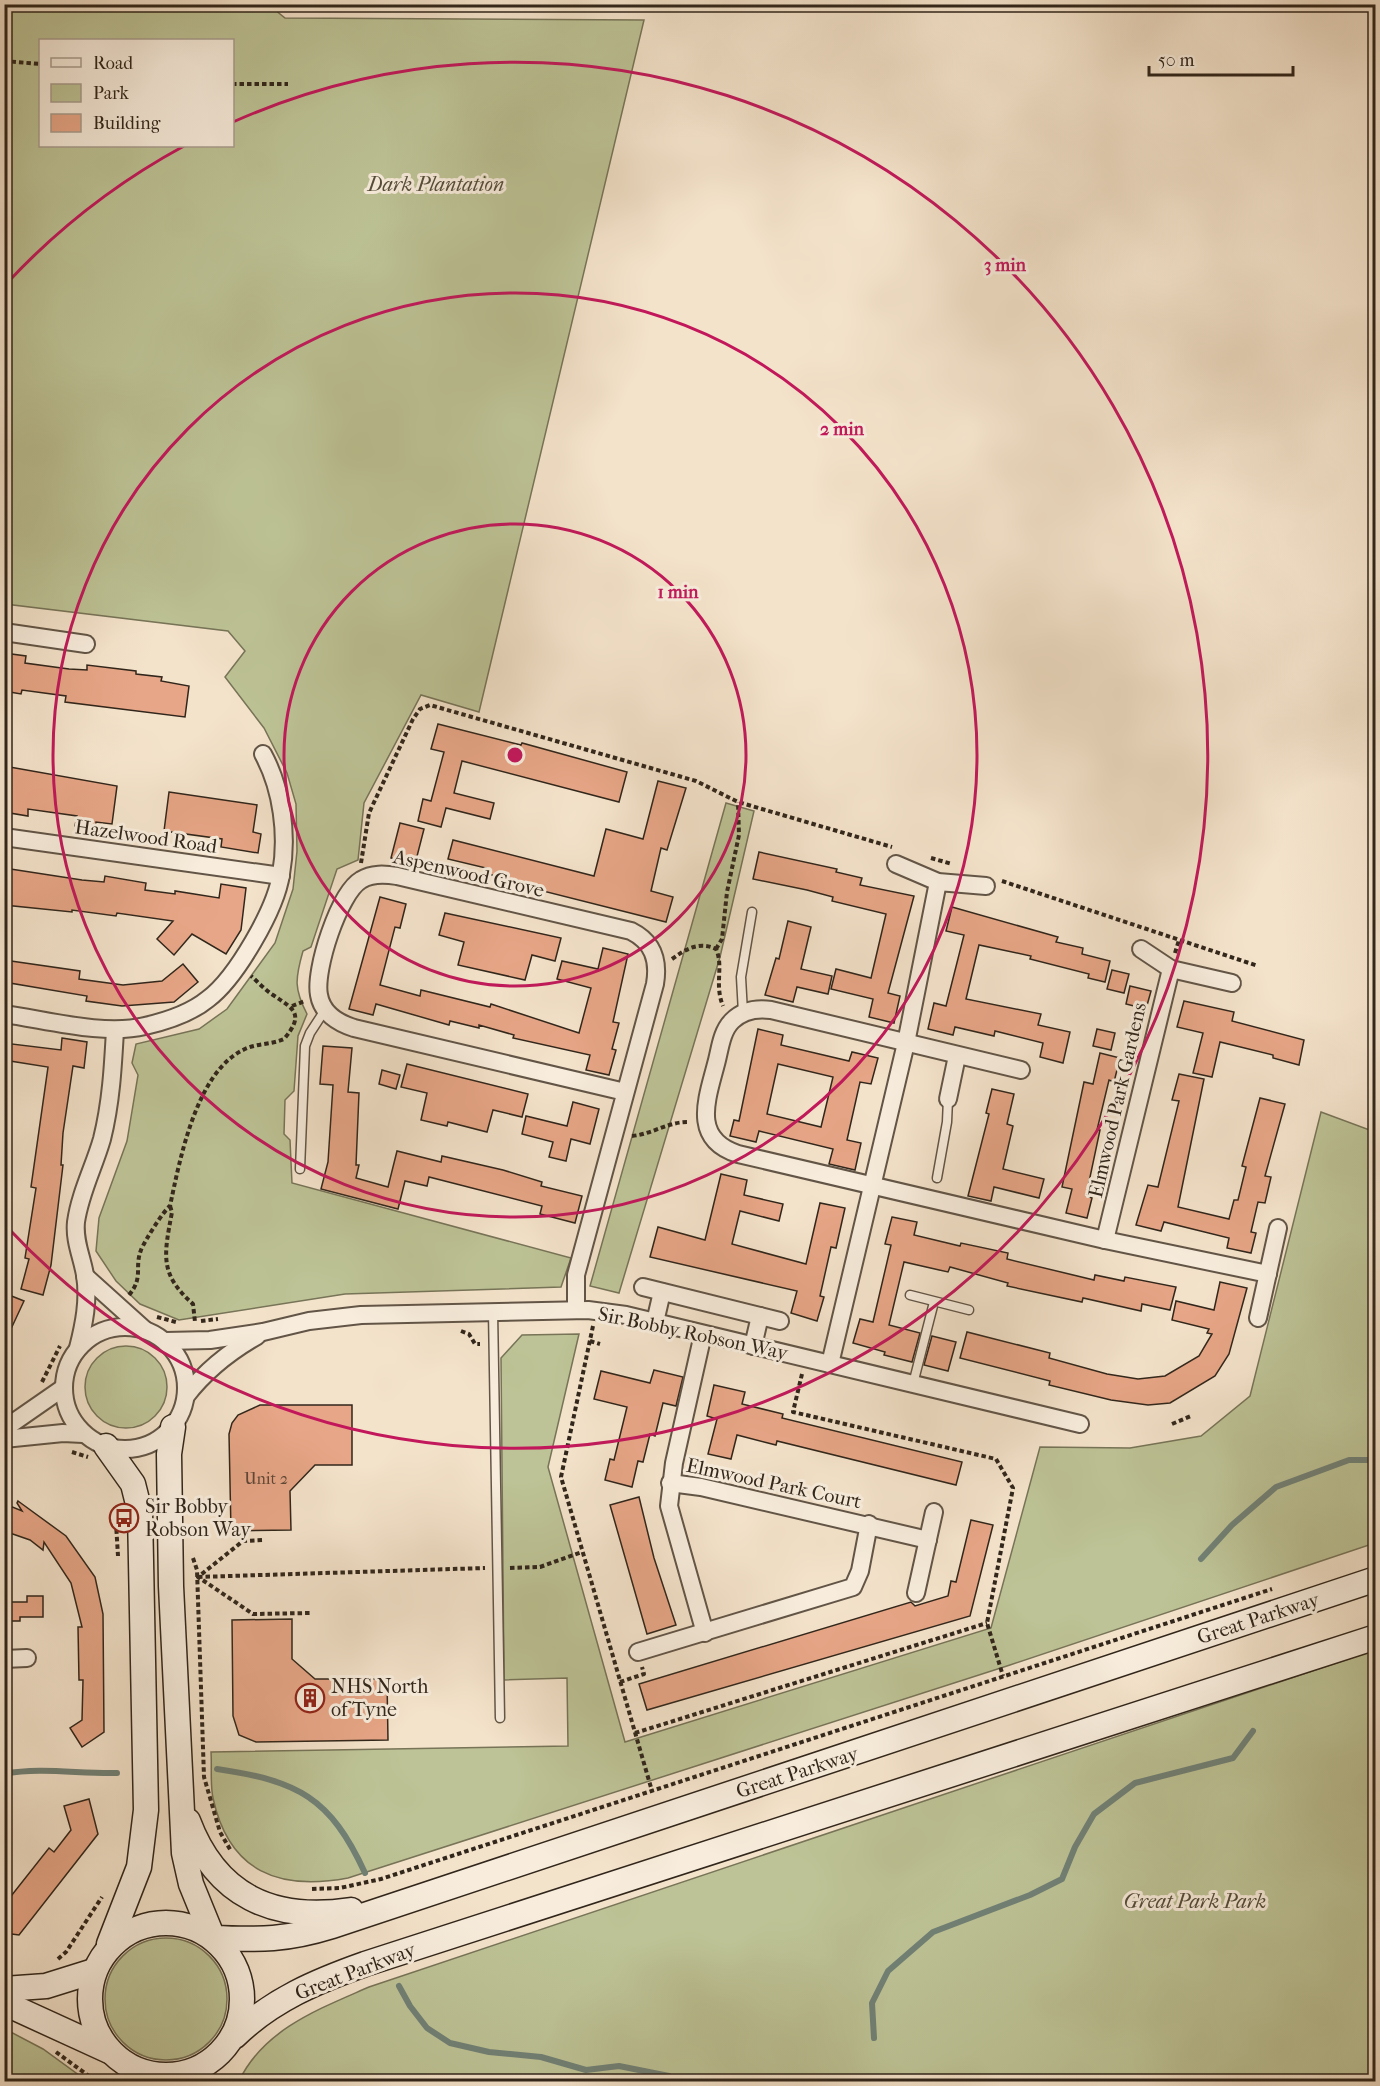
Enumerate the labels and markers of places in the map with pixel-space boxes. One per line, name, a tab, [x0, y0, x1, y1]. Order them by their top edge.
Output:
centre of rings	[505, 745, 525, 765]
place label: Sir Bobby Robson Way	[145, 1495, 252, 1541]
bus stop icon: Sir Bobby Robson Way	[108, 1502, 140, 1534]
place label: NHS North of Tyne	[331, 1675, 429, 1721]
building icon: NHS North of Tyne	[294, 1682, 326, 1714]

